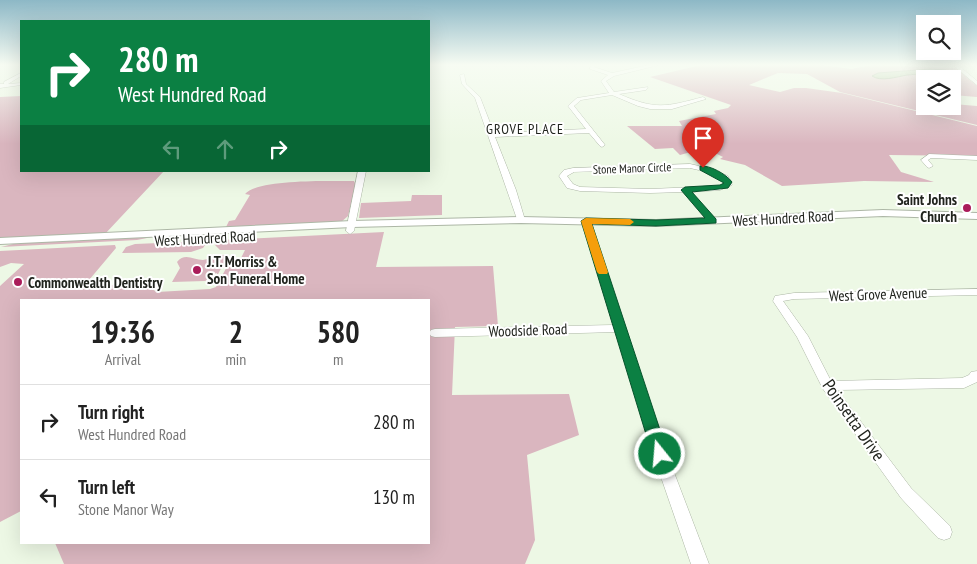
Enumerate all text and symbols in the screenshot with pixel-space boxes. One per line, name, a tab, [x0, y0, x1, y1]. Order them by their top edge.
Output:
map controls	[916, 15, 961, 115]
button: search	[916, 15, 961, 60]
text: 280 m	[118, 36, 199, 82]
icon: right	[35, 40, 100, 105]
button: layers	[916, 70, 961, 115]
text: West Hundred Road	[118, 80, 267, 108]
pin	[682, 117, 724, 168]
district label: GROVE PLACE	[486, 120, 564, 138]
icon: arrive	[689, 124, 717, 152]
icon: left	[158, 135, 186, 163]
icon: ahead	[211, 135, 239, 163]
icon: right	[264, 135, 292, 163]
street label: Stone Manor Circle	[593, 159, 671, 177]
place label: Saint Johns Church	[897, 190, 957, 226]
marker: Saint Johns Church	[961, 202, 973, 214]
street label: West Hundred Road	[732, 206, 834, 230]
street label: West Hundred Road	[154, 226, 256, 250]
place label: J.T. Morriss & Son Funeral Home	[206, 252, 305, 288]
marker: J.T. Morriss & Son Funeral Home	[191, 264, 203, 276]
place label: Commonwealth Dentistry	[28, 273, 164, 292]
marker: Commonwealth Dentistry	[12, 276, 24, 288]
street label: West Grove Avenue	[828, 283, 928, 305]
text: 19:36	[90, 312, 155, 351]
text: 2	[229, 312, 243, 351]
text: 580	[317, 312, 360, 351]
street label: Woodside Road	[488, 319, 568, 341]
text: Arrival	[105, 349, 141, 369]
text: min	[225, 349, 246, 369]
text: m	[333, 349, 343, 369]
street label: Poinsetta Drive	[818, 375, 890, 465]
text: Turn right	[78, 400, 144, 424]
icon: right	[35, 408, 63, 436]
text: 280 m	[373, 410, 415, 434]
text: West Hundred Road	[78, 424, 186, 444]
position arrow	[633, 427, 685, 479]
text: Turn left	[78, 475, 135, 499]
icon: left	[35, 483, 63, 511]
text: 130 m	[373, 485, 415, 509]
text: Stone Manor Way	[78, 499, 174, 519]

